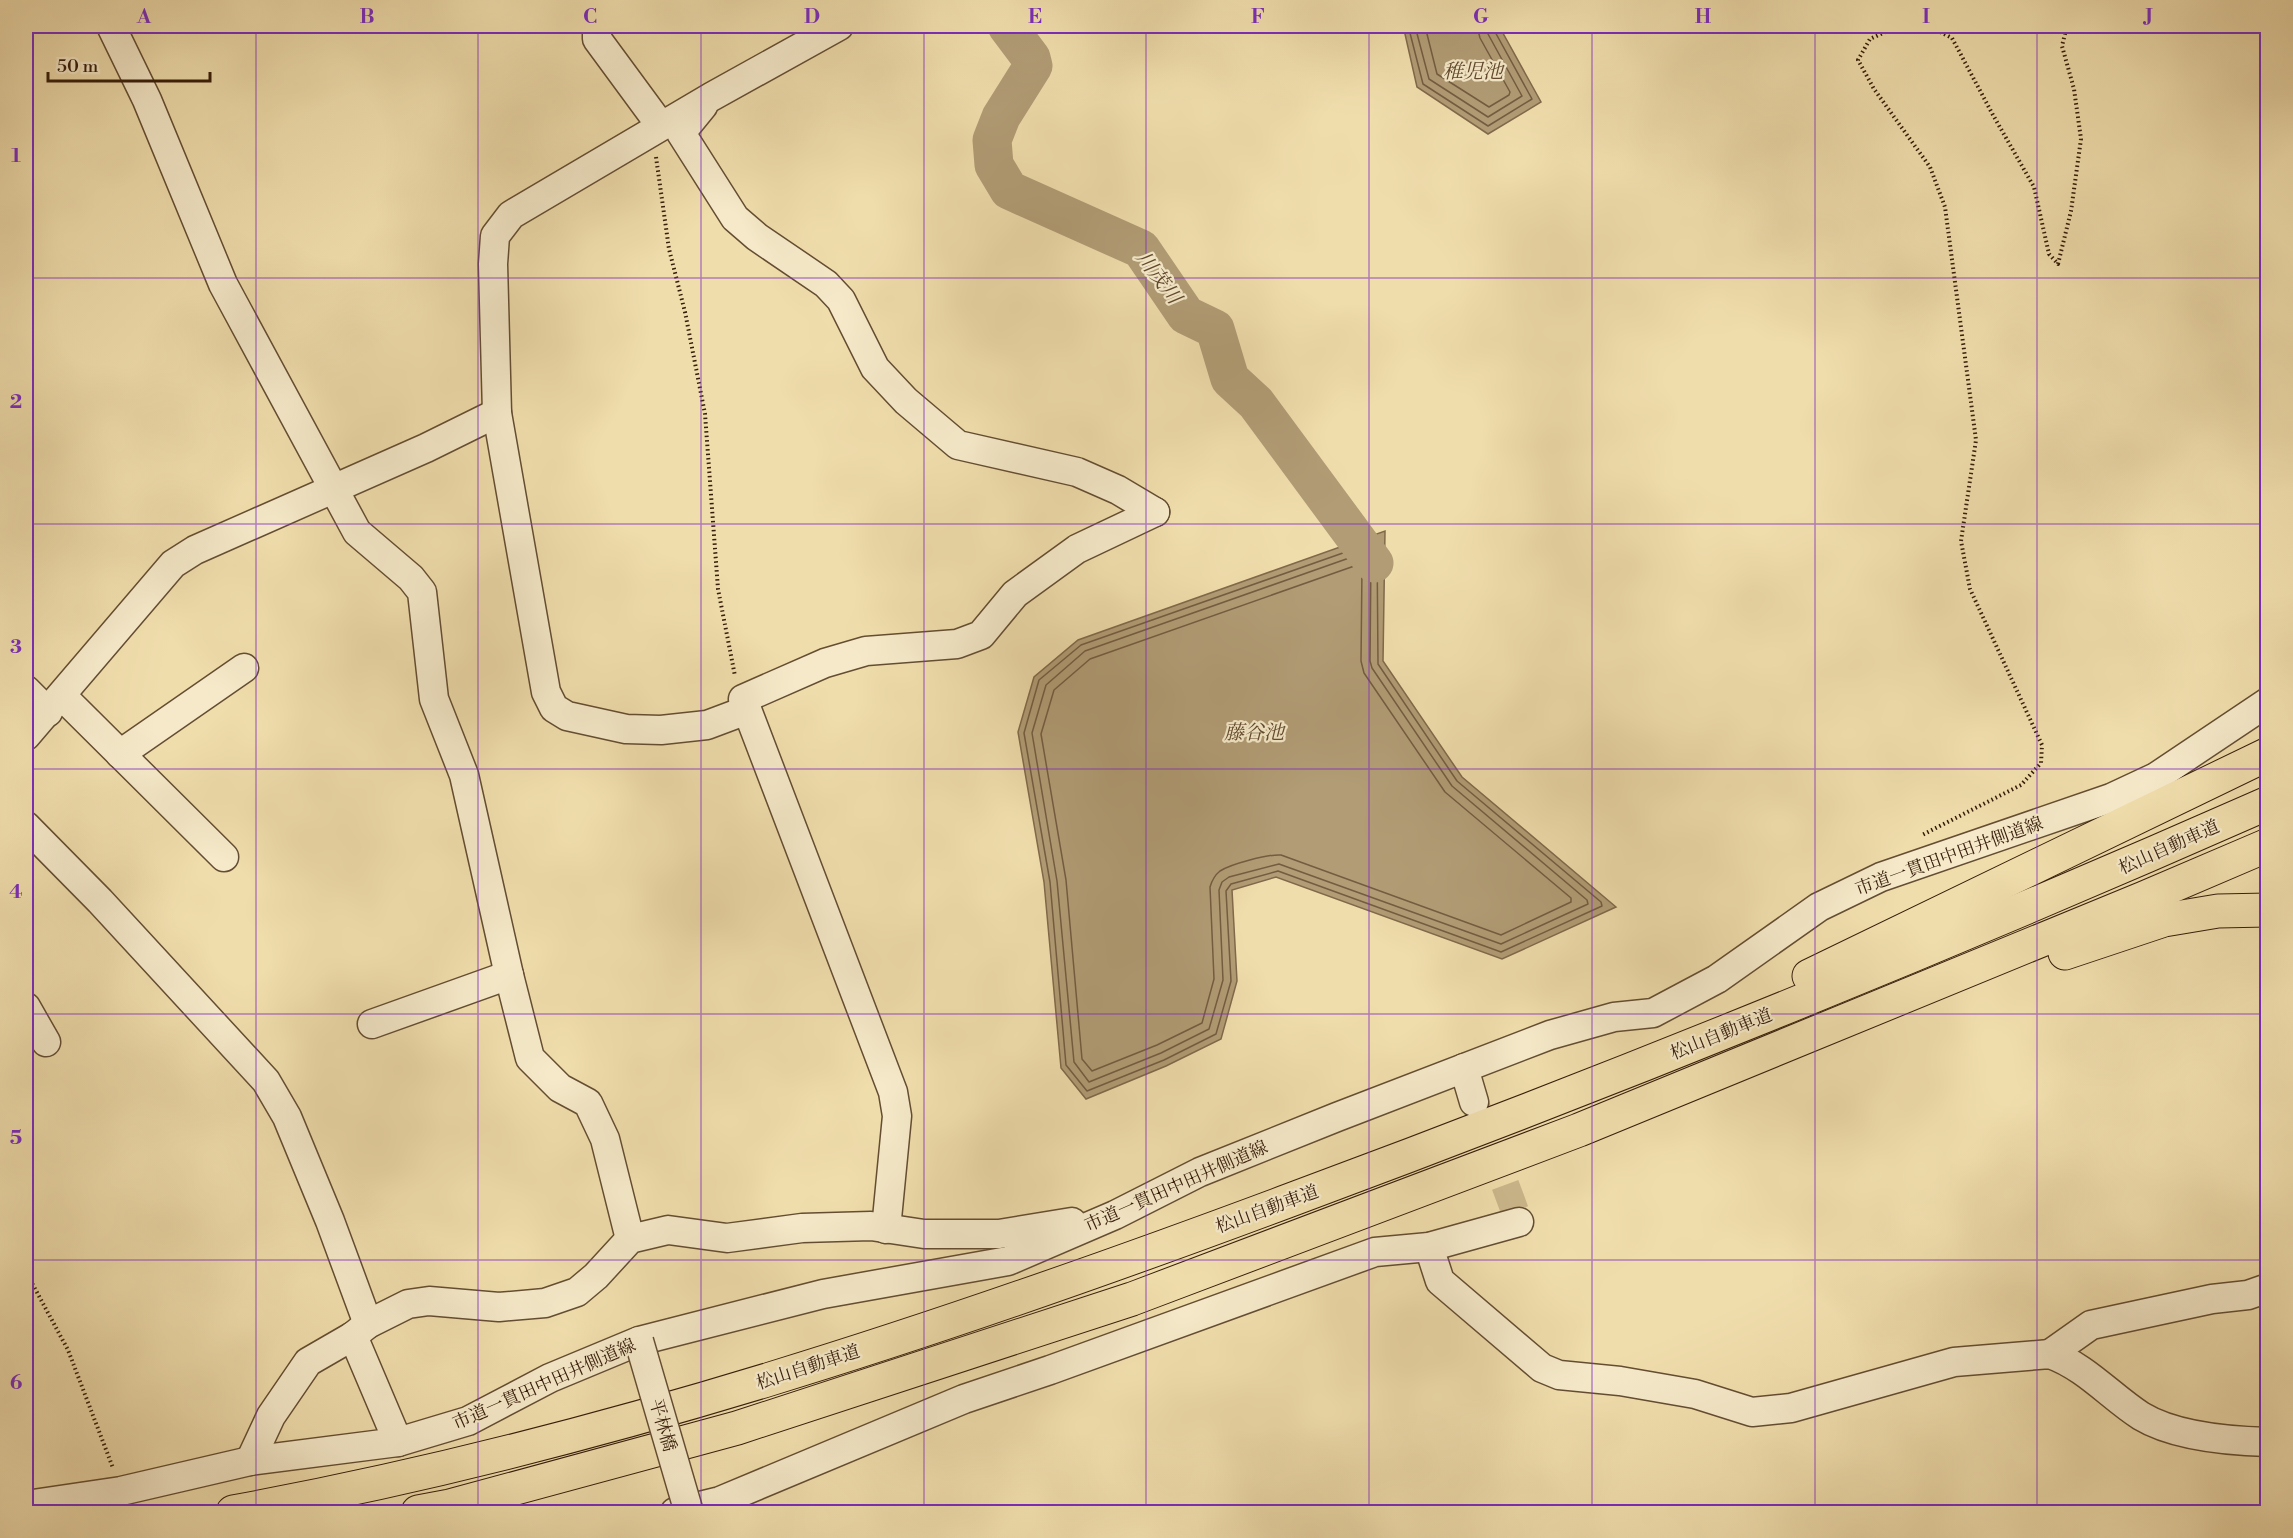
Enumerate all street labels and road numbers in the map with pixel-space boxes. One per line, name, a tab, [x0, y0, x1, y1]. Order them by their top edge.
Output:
street label: 市道一貫田中田井側道線	[1852, 812, 2046, 901]
street label: 松山自動車道	[2115, 815, 2223, 880]
street label: 松山自動車道	[1667, 1004, 1776, 1065]
street label: 市道一貫田中田井側道線	[1081, 1136, 1271, 1237]
street label: 松山自動車道	[1212, 1180, 1322, 1239]
street label: 市道一貫田中田井側道線	[449, 1334, 639, 1435]
street label: 松山自動車道	[753, 1340, 863, 1395]
street label: 平林橋	[644, 1396, 681, 1454]

